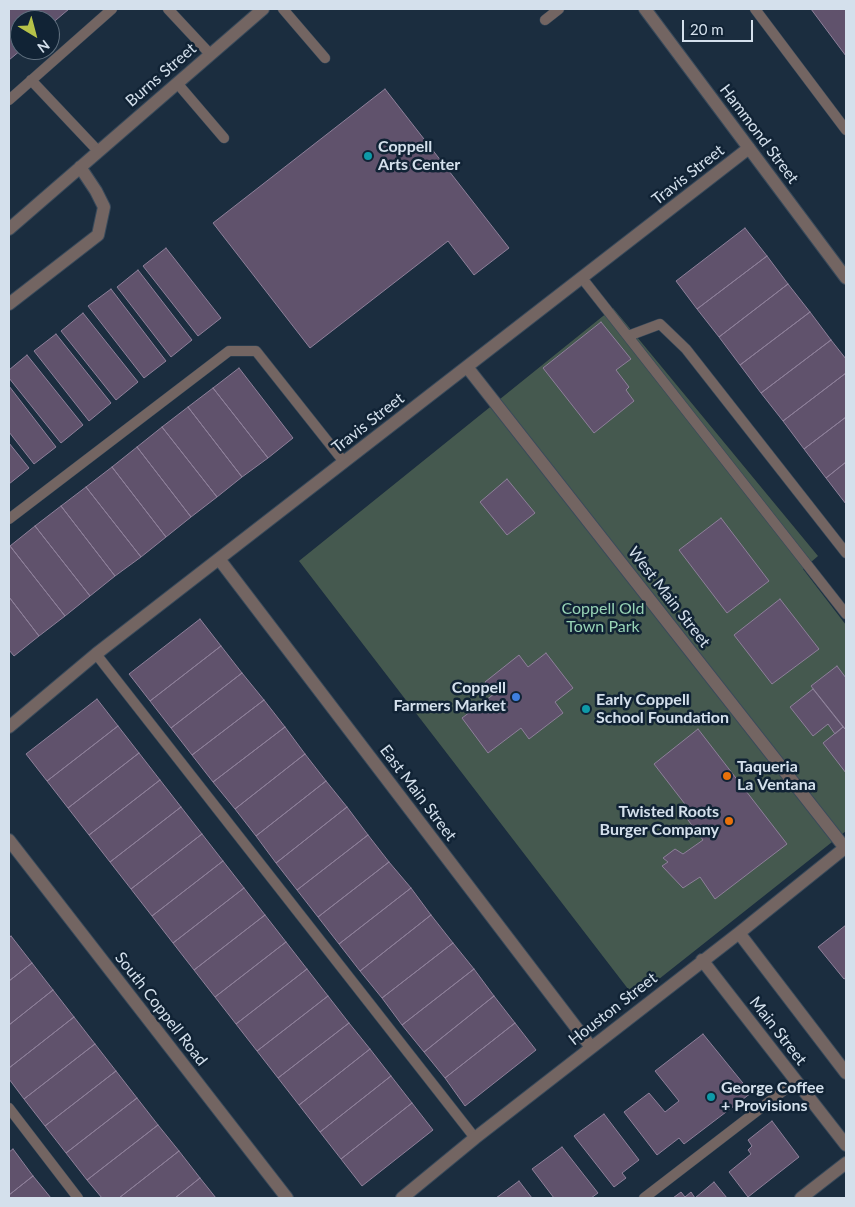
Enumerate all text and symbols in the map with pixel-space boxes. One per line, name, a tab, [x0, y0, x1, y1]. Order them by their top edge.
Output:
north arrow	[10, 10, 60, 60]
scale bar	[685, 10, 756, 42]
text: 20 m	[690, 20, 724, 38]
text: N	[34, 37, 53, 57]
street label: Burns Street	[122, 39, 200, 111]
street label: Hammond Street	[715, 81, 803, 187]
place label: Coppell Arts Center	[378, 137, 460, 175]
street label: Travis Street	[648, 141, 728, 209]
marker: Coppell Arts Center	[362, 150, 374, 162]
street label: Travis Street	[328, 389, 408, 457]
street label: West Main Street	[624, 543, 714, 651]
park label: Coppell Old Town Park	[561, 599, 645, 637]
place label: Coppell Farmers Market	[394, 678, 506, 716]
place label: Early Coppell School Foundation	[596, 690, 729, 728]
marker: Coppell Farmers Market	[510, 691, 522, 703]
marker: Early Coppell School Foundation	[580, 703, 592, 715]
street label: East Main Street	[376, 741, 460, 845]
place label: Taqueria La Ventana	[737, 757, 816, 795]
marker: Taqueria La Ventana	[721, 770, 733, 782]
place label: Twisted Roots Burger Company	[600, 802, 719, 840]
marker: Twisted Roots Burger Company	[723, 815, 735, 827]
street label: South Coppell Road	[111, 949, 211, 1069]
street label: Houston Street	[565, 969, 661, 1049]
street label: Main Street	[745, 993, 811, 1069]
place label: George Coffee + Provisions	[721, 1078, 824, 1116]
marker: George Coffee + Provisions	[705, 1091, 717, 1103]

